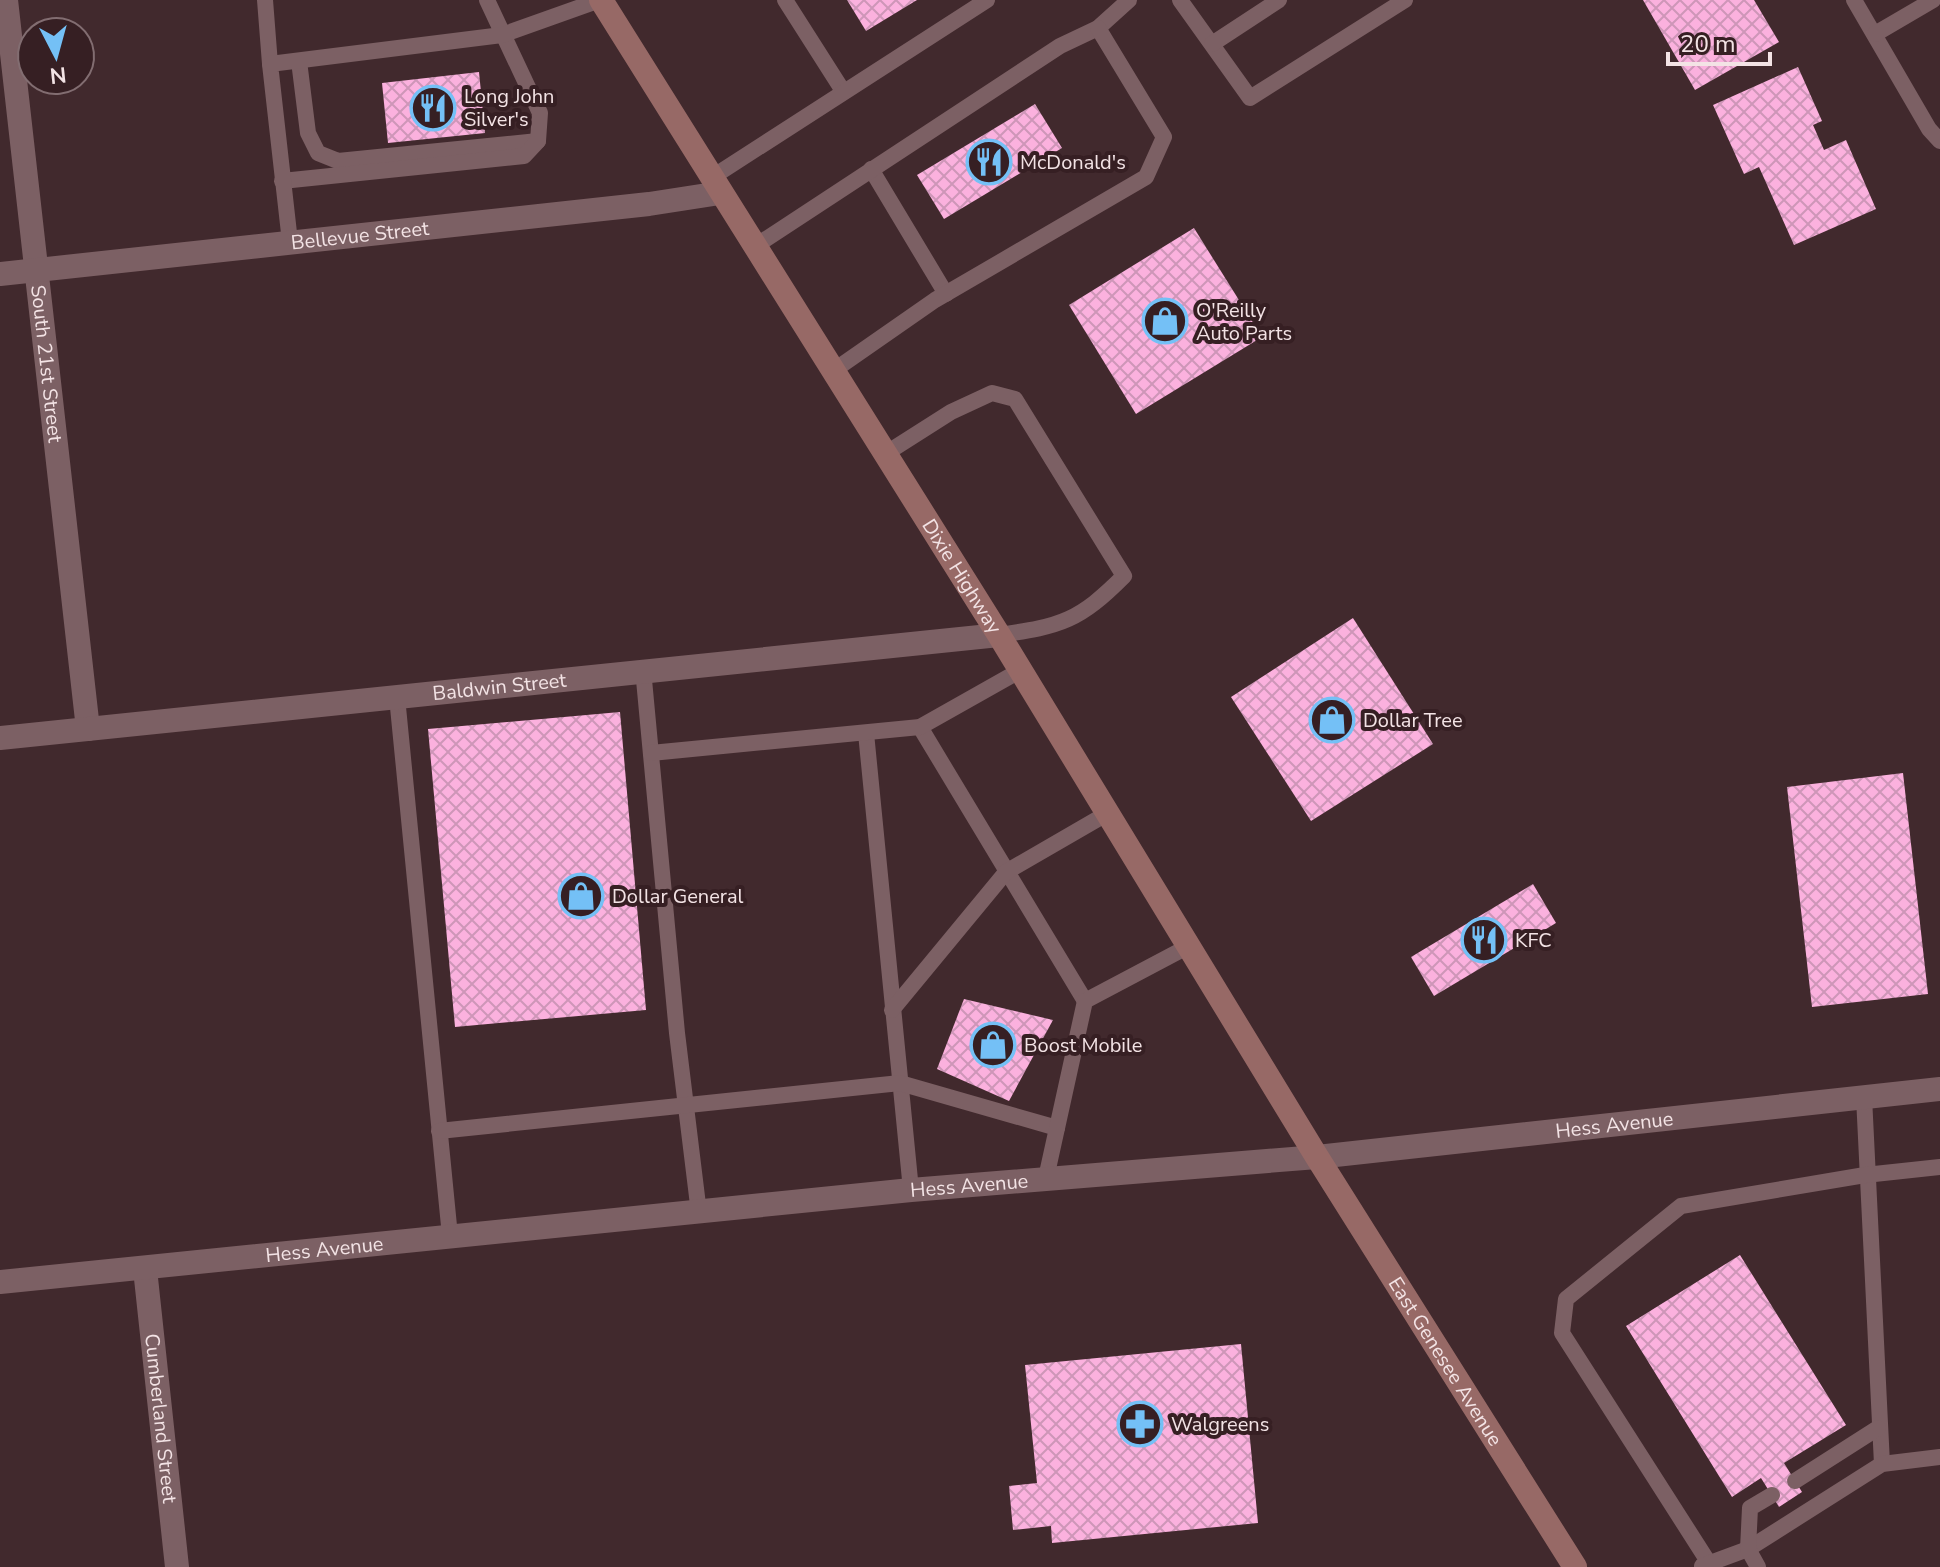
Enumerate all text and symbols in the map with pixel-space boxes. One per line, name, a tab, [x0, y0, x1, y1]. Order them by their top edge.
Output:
north arrow	[16, 16, 96, 96]
scale bar	[1668, 16, 1770, 66]
text: 20 m	[1680, 28, 1736, 60]
text: N	[48, 59, 68, 91]
place label: Long John Silver's	[464, 83, 554, 133]
restaurant icon: Long John Silver's	[409, 84, 457, 132]
restaurant icon: McDonald's	[965, 138, 1013, 186]
place label: McDonald's	[1020, 149, 1126, 176]
street label: Bellevue Street	[290, 214, 431, 256]
street label: South 21st Street	[25, 283, 69, 445]
shop icon: O'Reilly Auto Parts	[1141, 297, 1189, 345]
place label: O'Reilly Auto Parts	[1196, 297, 1292, 347]
street label: Dixie Highway	[916, 514, 1009, 639]
street label: Baldwin Street	[431, 666, 568, 707]
shop icon: Dollar Tree	[1308, 696, 1356, 744]
place label: Dollar Tree	[1363, 707, 1463, 734]
shop icon: Dollar General	[557, 872, 605, 920]
place label: Dollar General	[612, 883, 744, 910]
restaurant icon: KFC	[1460, 916, 1508, 964]
place label: KFC	[1515, 927, 1552, 954]
shop icon: Boost Mobile	[969, 1021, 1017, 1069]
place label: Boost Mobile	[1024, 1032, 1142, 1059]
street label: Hess Avenue	[1554, 1105, 1675, 1144]
street label: Hess Avenue	[909, 1167, 1029, 1204]
street label: Hess Avenue	[264, 1230, 385, 1269]
street label: East Genesee Avenue	[1382, 1271, 1509, 1451]
street label: Cumberland Street	[138, 1332, 184, 1505]
pharmacy icon: Walgreens	[1116, 1400, 1164, 1448]
place label: Walgreens	[1171, 1411, 1269, 1438]

